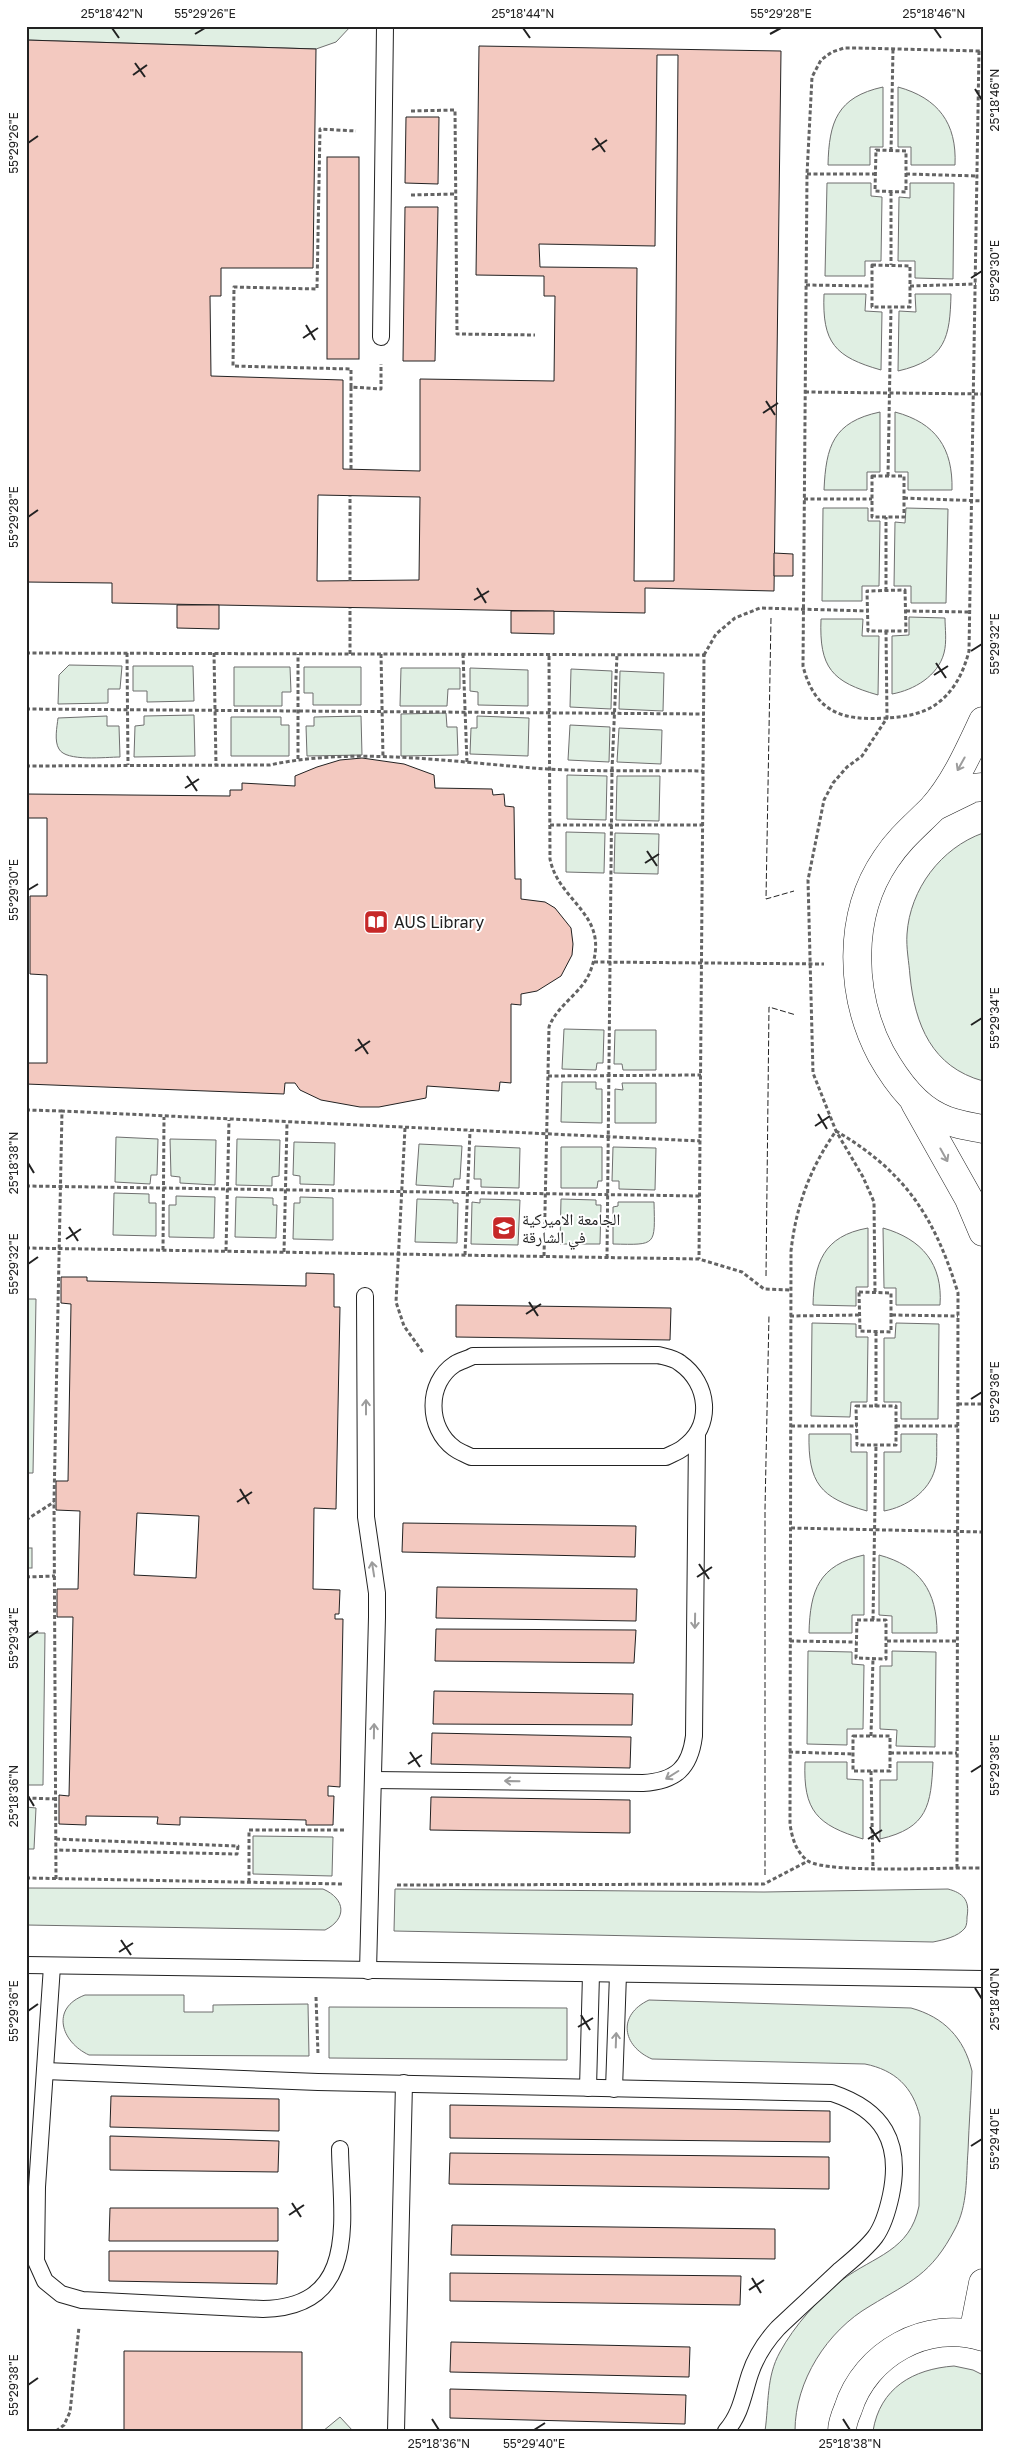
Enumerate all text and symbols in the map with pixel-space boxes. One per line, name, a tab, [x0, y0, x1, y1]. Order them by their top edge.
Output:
text: 25°18'42"N	[81, 6, 143, 21]
text: 55°29'26"E	[174, 6, 236, 21]
text: 25°18'44"N	[492, 6, 554, 21]
text: 55°29'28"E	[750, 6, 812, 21]
text: 25°18'46"N	[903, 6, 965, 21]
text: 25°18'46"N	[987, 69, 1002, 131]
text: 55°29'26"E	[6, 112, 21, 174]
text: 55°29'30"E	[987, 240, 1002, 302]
text: 55°29'28"E	[6, 486, 21, 548]
text: 55°29'32"E	[987, 613, 1002, 675]
one-way arrow	[956, 757, 966, 772]
text: 55°29'30"E	[6, 859, 21, 921]
library icon: AUS Library	[363, 909, 389, 935]
place label: AUS Library	[394, 912, 484, 932]
text: 55°29'34"E	[987, 987, 1002, 1049]
text: 25°18'38"N	[6, 1132, 21, 1194]
one-way arrow	[940, 1147, 949, 1162]
place label: الجامعة الاميركية في الشارقة	[522, 1209, 620, 1250]
school or university icon: الجامعة الاميركية في الشارقة	[491, 1215, 517, 1241]
text: 55°29'32"E	[6, 1233, 21, 1295]
text: 55°29'36"E	[987, 1361, 1002, 1423]
one-way arrow	[361, 1399, 371, 1416]
one-way arrow	[367, 1561, 377, 1577]
text: 55°29'34"E	[6, 1607, 21, 1669]
one-way arrow	[690, 1612, 700, 1628]
one-way arrow	[369, 1723, 379, 1740]
text: 55°29'38"E	[987, 1734, 1002, 1796]
text: 25°18'36"N	[6, 1765, 21, 1827]
one-way arrow	[666, 1770, 680, 1780]
one-way arrow	[504, 1776, 520, 1786]
text: 25°18'40"N	[987, 1968, 1002, 2030]
text: 55°29'36"E	[6, 1980, 21, 2042]
one-way arrow	[611, 2032, 621, 2048]
text: 55°29'40"E	[987, 2108, 1002, 2170]
text: 55°29'38"E	[6, 2354, 21, 2416]
text: 25°18'36"N	[408, 2436, 470, 2451]
text: 55°29'40"E	[503, 2436, 565, 2451]
text: 25°18'38"N	[819, 2436, 881, 2451]

